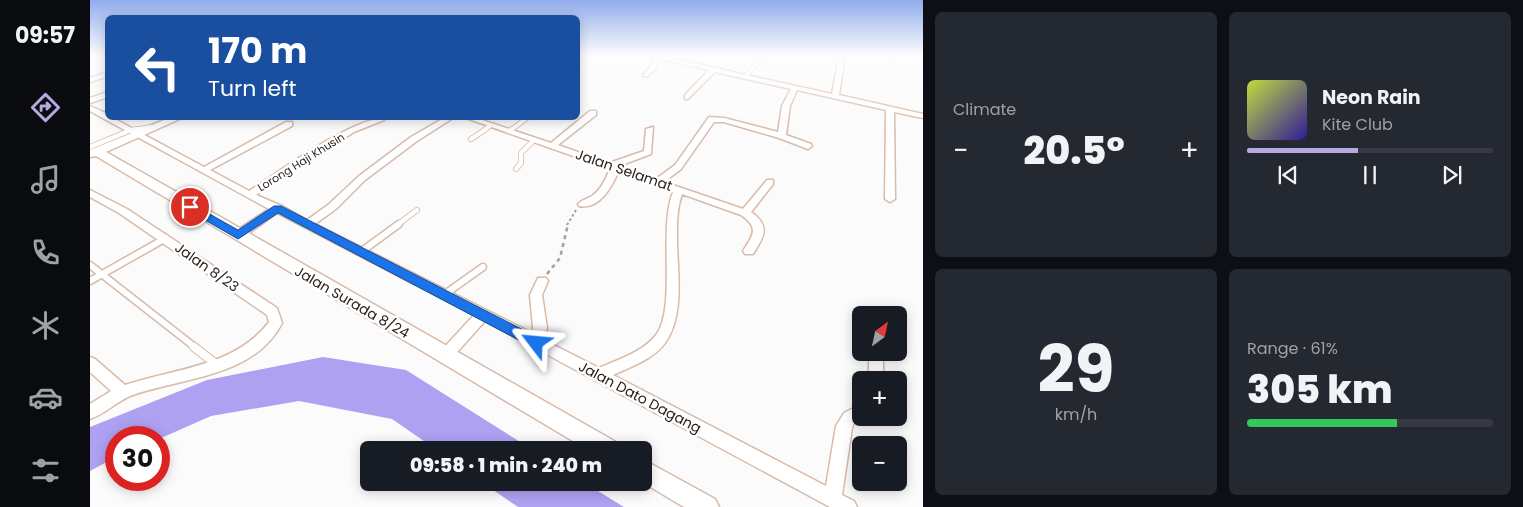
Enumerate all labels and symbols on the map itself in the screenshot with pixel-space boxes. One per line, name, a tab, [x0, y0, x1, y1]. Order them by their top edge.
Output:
street label: Lorong Haji Khusin	[254, 129, 348, 195]
street label: Jalan Selamat	[573, 144, 675, 196]
pin	[169, 186, 211, 228]
street label: Jalan 8/23	[171, 238, 243, 296]
street label: Jalan Surada 8/24	[291, 261, 413, 343]
north arrow	[852, 306, 908, 361]
position arrow	[509, 316, 561, 368]
street label: Jalan Dato Dagang	[575, 356, 705, 438]
speed limit sign: 30	[105, 426, 170, 491]

